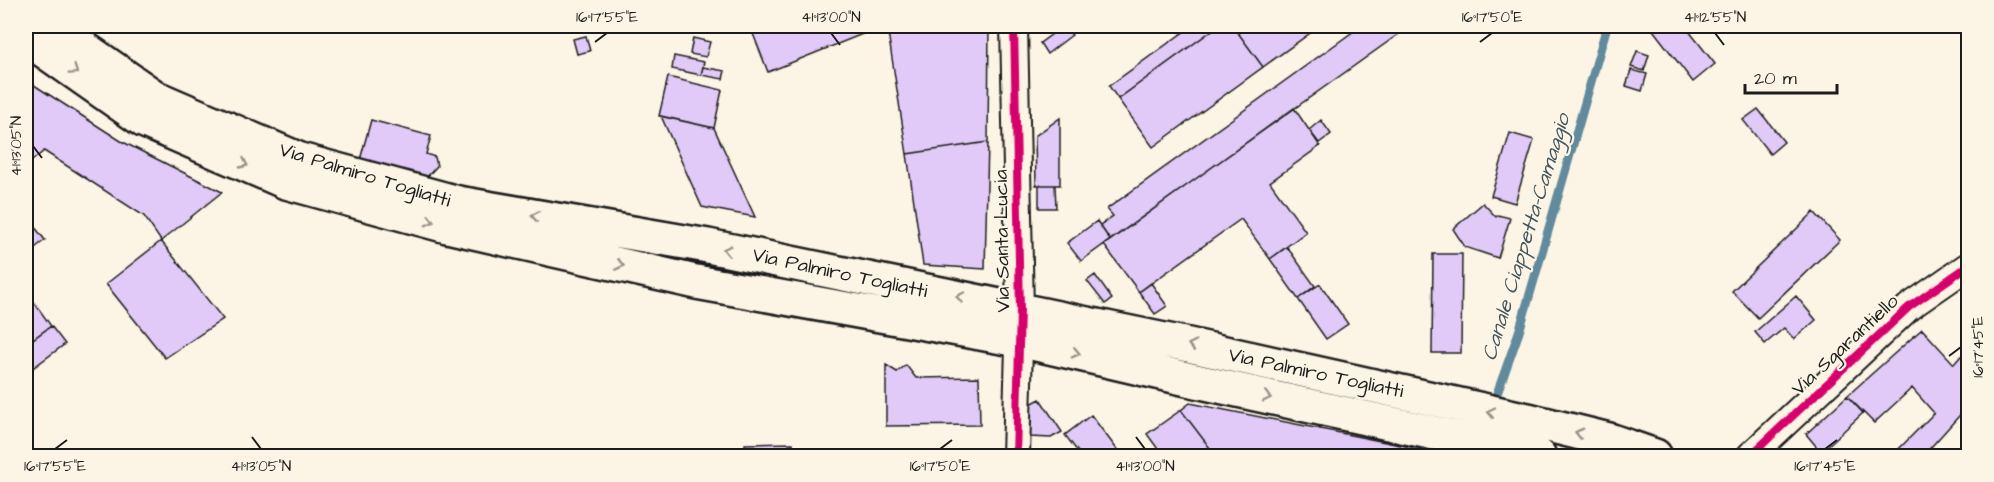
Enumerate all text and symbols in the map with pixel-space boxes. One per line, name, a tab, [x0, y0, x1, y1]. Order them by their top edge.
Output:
text: 16°17'55"E	[576, 7, 638, 28]
text: 41°13'00"N	[801, 7, 861, 28]
text: 16°17'50"E	[1462, 7, 1522, 28]
text: 41°12'55"N	[1684, 7, 1746, 28]
scale bar	[1745, 57, 1836, 95]
one-way arrow	[67, 64, 78, 75]
text: 20 m	[1754, 66, 1797, 91]
water label: Canale Ciappetta-Camaggio	[1475, 108, 1579, 364]
text: 41°13'05"N	[6, 116, 27, 176]
street label: Via Palmiro Togliatti	[275, 136, 454, 215]
one-way arrow	[238, 157, 249, 169]
street label: Via Santa Lucia	[987, 169, 1017, 313]
one-way arrow	[531, 210, 541, 223]
one-way arrow	[424, 214, 435, 226]
street label: Via Palmiro Togliatti	[750, 241, 930, 306]
one-way arrow	[723, 244, 733, 257]
one-way arrow	[615, 258, 625, 271]
street label: Via Sgarantiello	[1785, 288, 1906, 403]
one-way arrow	[955, 292, 965, 305]
text: 16°17'45"E	[1968, 316, 1989, 378]
one-way arrow	[1187, 340, 1197, 353]
street label: Via Palmiro Togliatti	[1226, 341, 1406, 406]
one-way arrow	[1071, 346, 1081, 359]
one-way arrow	[1261, 389, 1271, 402]
one-way arrow	[1486, 406, 1496, 419]
one-way arrow	[1574, 427, 1584, 440]
text: 16°17'55"E	[24, 456, 86, 477]
text: 41°13'05"N	[231, 456, 291, 477]
text: 16°17'50"E	[910, 456, 970, 477]
text: 41°13'00"N	[1115, 456, 1175, 477]
text: 16°17'45"E	[1794, 456, 1856, 477]

